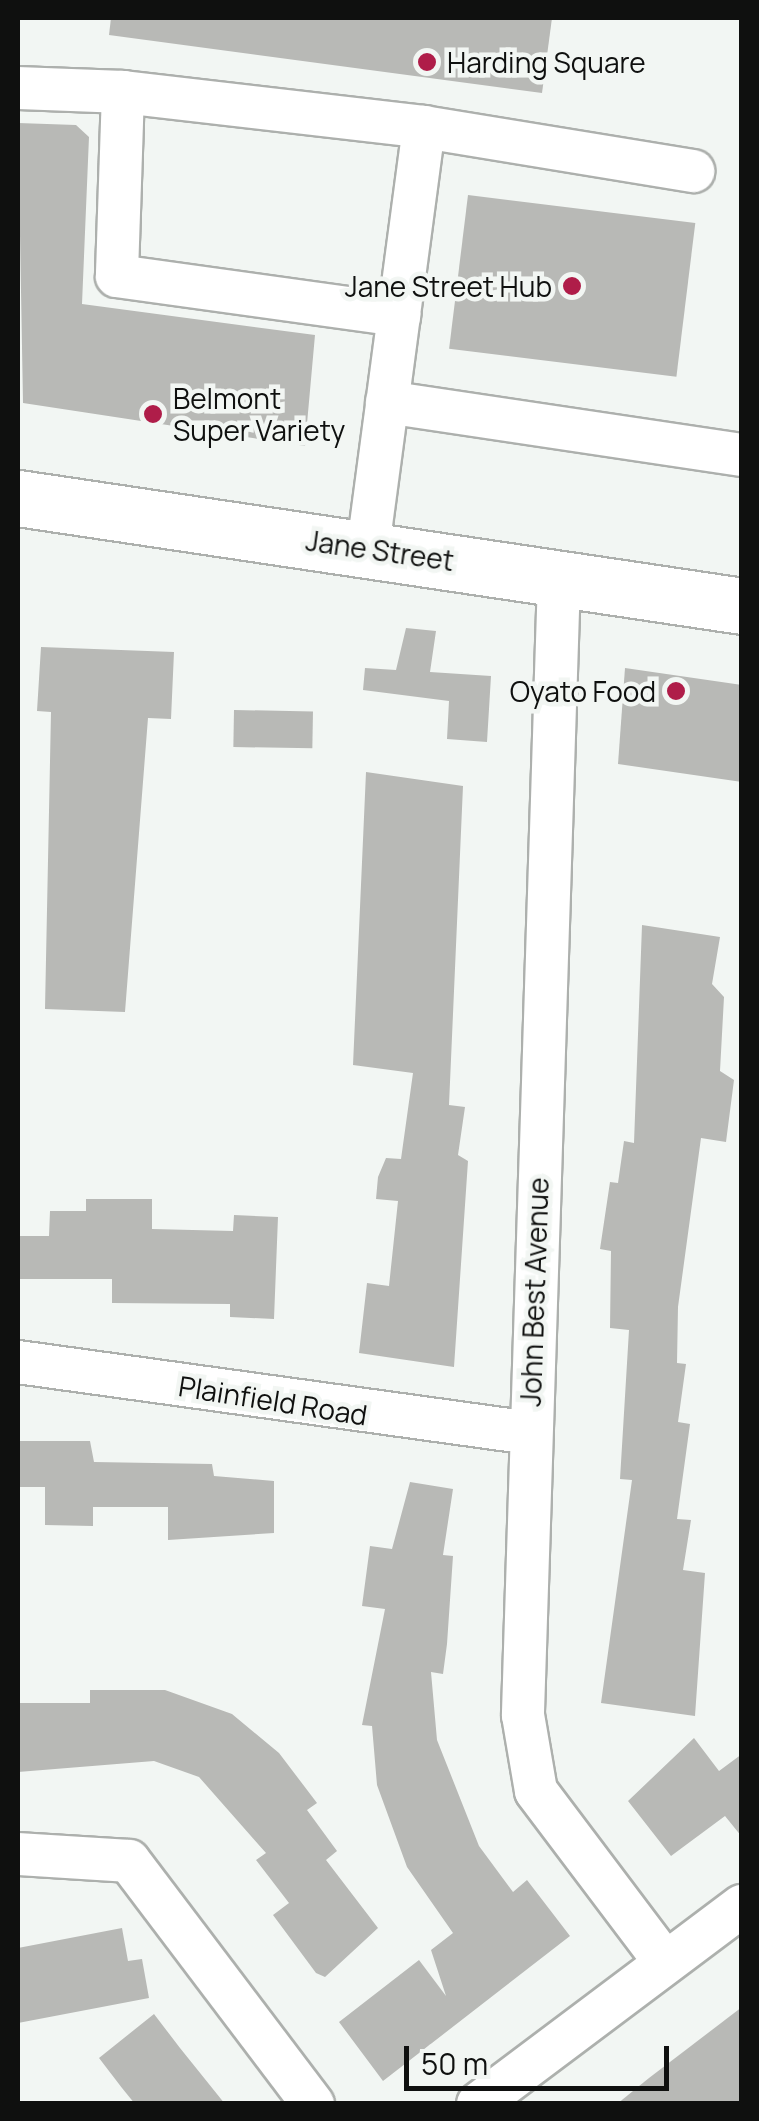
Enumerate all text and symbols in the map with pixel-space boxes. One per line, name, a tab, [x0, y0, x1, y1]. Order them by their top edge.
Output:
place label: Harding Square	[447, 45, 646, 79]
marker: Harding Square	[416, 51, 438, 73]
place label: Jane Street Hub	[345, 269, 552, 303]
marker: Jane Street Hub	[561, 275, 583, 297]
place label: Belmont Super Variety	[173, 381, 345, 447]
marker: Belmont Super Variety	[142, 403, 164, 425]
street label: Jane Street	[304, 523, 456, 577]
place label: Oyato Food	[510, 674, 656, 708]
marker: Oyato Food	[665, 680, 687, 702]
street label: John Best Avenue	[513, 1177, 555, 1407]
street label: Plainfield Road	[176, 1369, 370, 1431]
scale bar	[409, 2026, 674, 2088]
text: 50 m	[421, 2043, 488, 2084]

